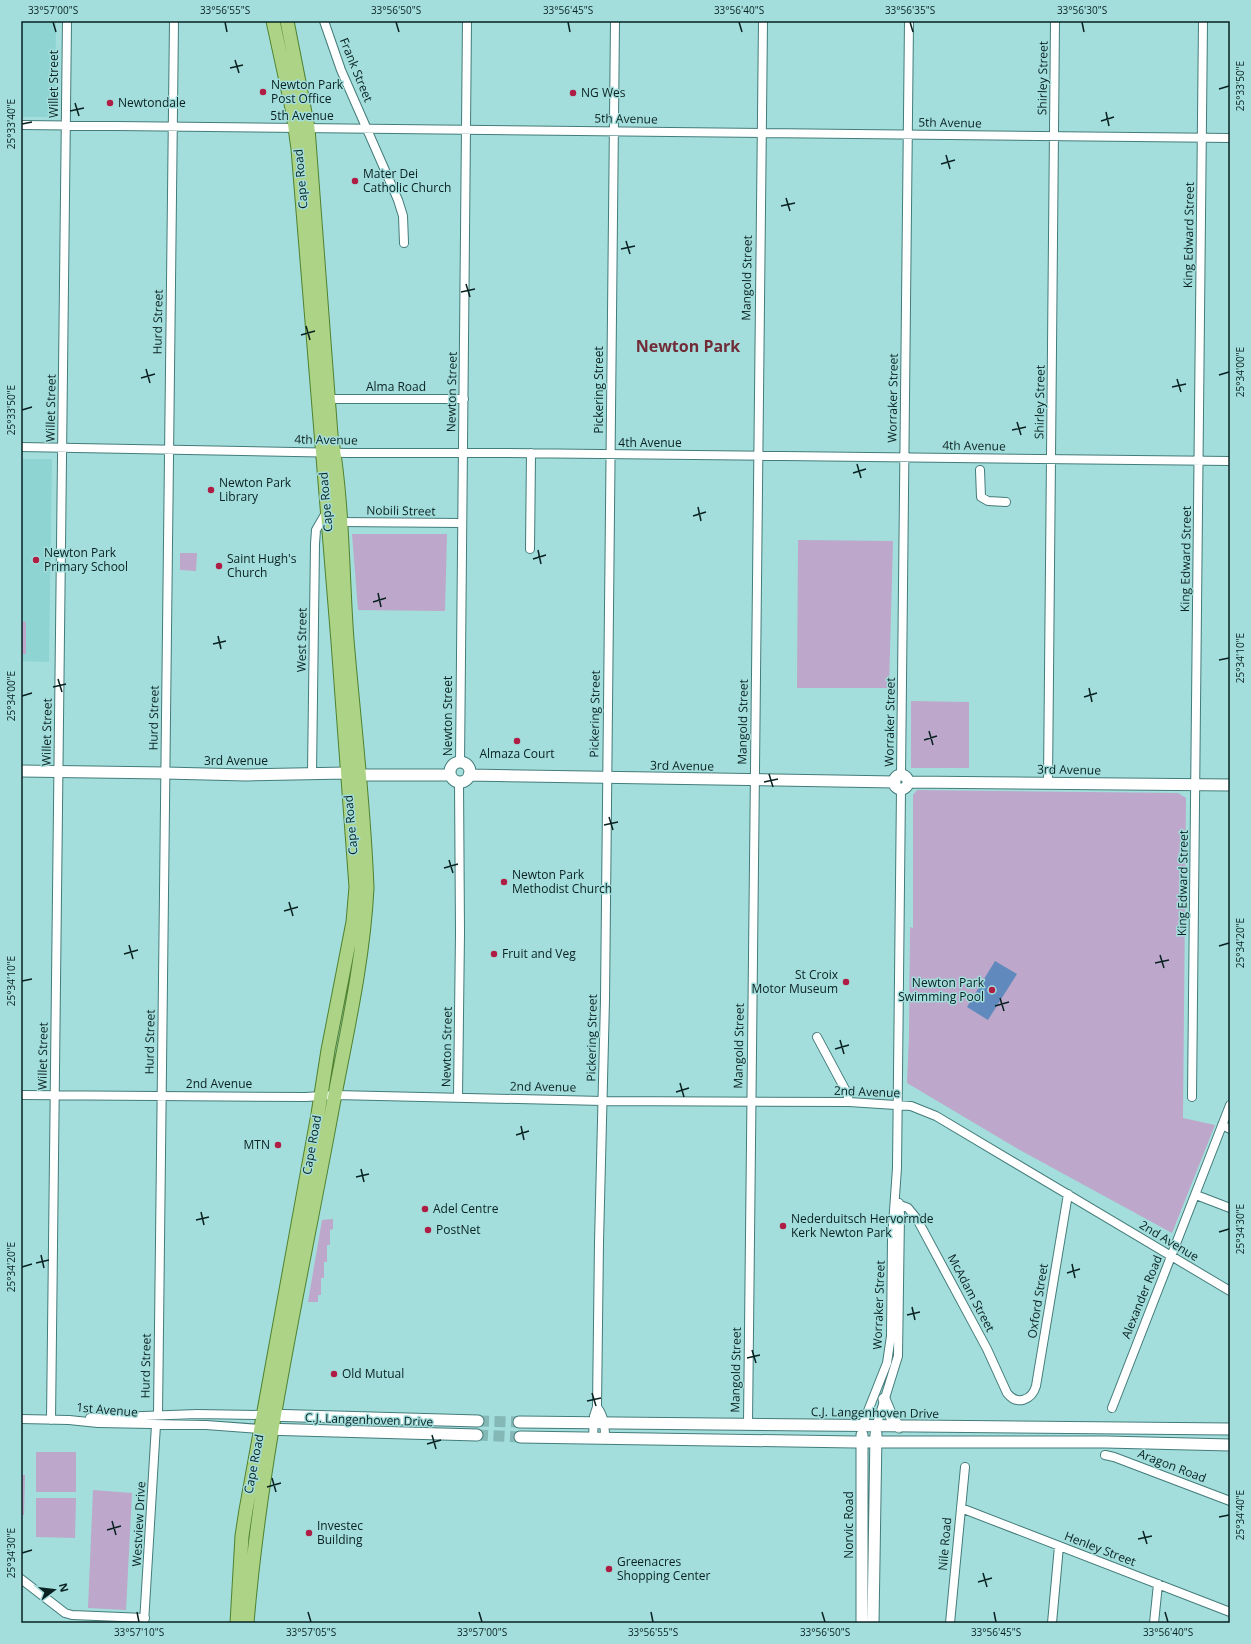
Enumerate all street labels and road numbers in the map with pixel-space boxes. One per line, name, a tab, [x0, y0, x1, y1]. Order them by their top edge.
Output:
street label: Frank Street	[336, 35, 377, 105]
street label: Shirley Street	[1033, 41, 1052, 115]
street label: Willet Street	[45, 50, 62, 118]
street label: 5th Avenue	[270, 107, 334, 124]
street label: 5th Avenue	[594, 109, 658, 128]
street label: 5th Avenue	[918, 113, 982, 132]
street label: Cape Road	[289, 148, 312, 210]
street label: King Edward Street	[1179, 182, 1198, 288]
street label: Mangold Street	[737, 235, 756, 321]
street label: Hurd Street	[148, 289, 167, 355]
street label: Pickering Street	[590, 346, 607, 434]
street label: Newton Street	[442, 352, 461, 432]
street label: Worraker Street	[883, 353, 902, 443]
street label: Shirley Street	[1030, 365, 1049, 439]
street label: Willet Street	[41, 374, 60, 442]
street label: Alma Road	[366, 378, 426, 395]
street label: 4th Avenue	[294, 430, 358, 449]
street label: 4th Avenue	[618, 434, 682, 451]
street label: 4th Avenue	[942, 436, 1006, 455]
street label: Cape Road	[314, 471, 337, 533]
street label: Nobili Street	[366, 501, 436, 520]
street label: King Edward Street	[1176, 506, 1195, 612]
street label: West Street	[292, 608, 311, 672]
street label: Pickering Street	[585, 670, 604, 758]
street label: Newton Street	[439, 676, 456, 756]
street label: Worraker Street	[880, 677, 899, 767]
street label: Mangold Street	[733, 679, 752, 765]
street label: Hurd Street	[144, 685, 163, 751]
street label: Willet Street	[37, 698, 56, 766]
street label: 3rd Avenue	[204, 752, 268, 769]
street label: 3rd Avenue	[650, 756, 714, 775]
street label: 3rd Avenue	[1037, 760, 1101, 779]
street label: Cape Road	[339, 794, 362, 856]
street label: King Edward Street	[1173, 830, 1192, 936]
street label: Pickering Street	[582, 994, 601, 1082]
street label: Mangold Street	[729, 1003, 748, 1089]
street label: Newton Street	[437, 1007, 456, 1087]
street label: Hurd Street	[140, 1009, 159, 1075]
street label: Willet Street	[33, 1022, 52, 1090]
street label: 2nd Avenue	[186, 1075, 252, 1092]
street label: 2nd Avenue	[510, 1077, 577, 1096]
street label: 2nd Avenue	[834, 1082, 901, 1101]
street label: Cape Road	[298, 1114, 325, 1176]
street label: 2nd Avenue	[1136, 1216, 1202, 1265]
street label: McAdam Street	[944, 1251, 999, 1335]
street label: Alexander Road	[1117, 1253, 1166, 1341]
street label: Worraker Street	[868, 1260, 889, 1350]
street label: Oxford Street	[1023, 1262, 1052, 1340]
street label: Mangold Street	[726, 1327, 745, 1413]
street label: Hurd Street	[136, 1333, 155, 1399]
street label: 1st Avenue	[76, 1398, 139, 1421]
street label: C.J. Langenhoven Drive	[811, 1403, 940, 1422]
street label: C.J. Langenhoven Drive	[305, 1409, 434, 1430]
street label: Cape Road	[239, 1433, 268, 1495]
street label: Aragon Road	[1136, 1445, 1209, 1486]
street label: Westview Drive	[128, 1481, 149, 1567]
street label: Norvic Road	[840, 1491, 857, 1559]
street label: Nile Road	[934, 1517, 955, 1571]
street label: Henley Street	[1062, 1527, 1138, 1570]

